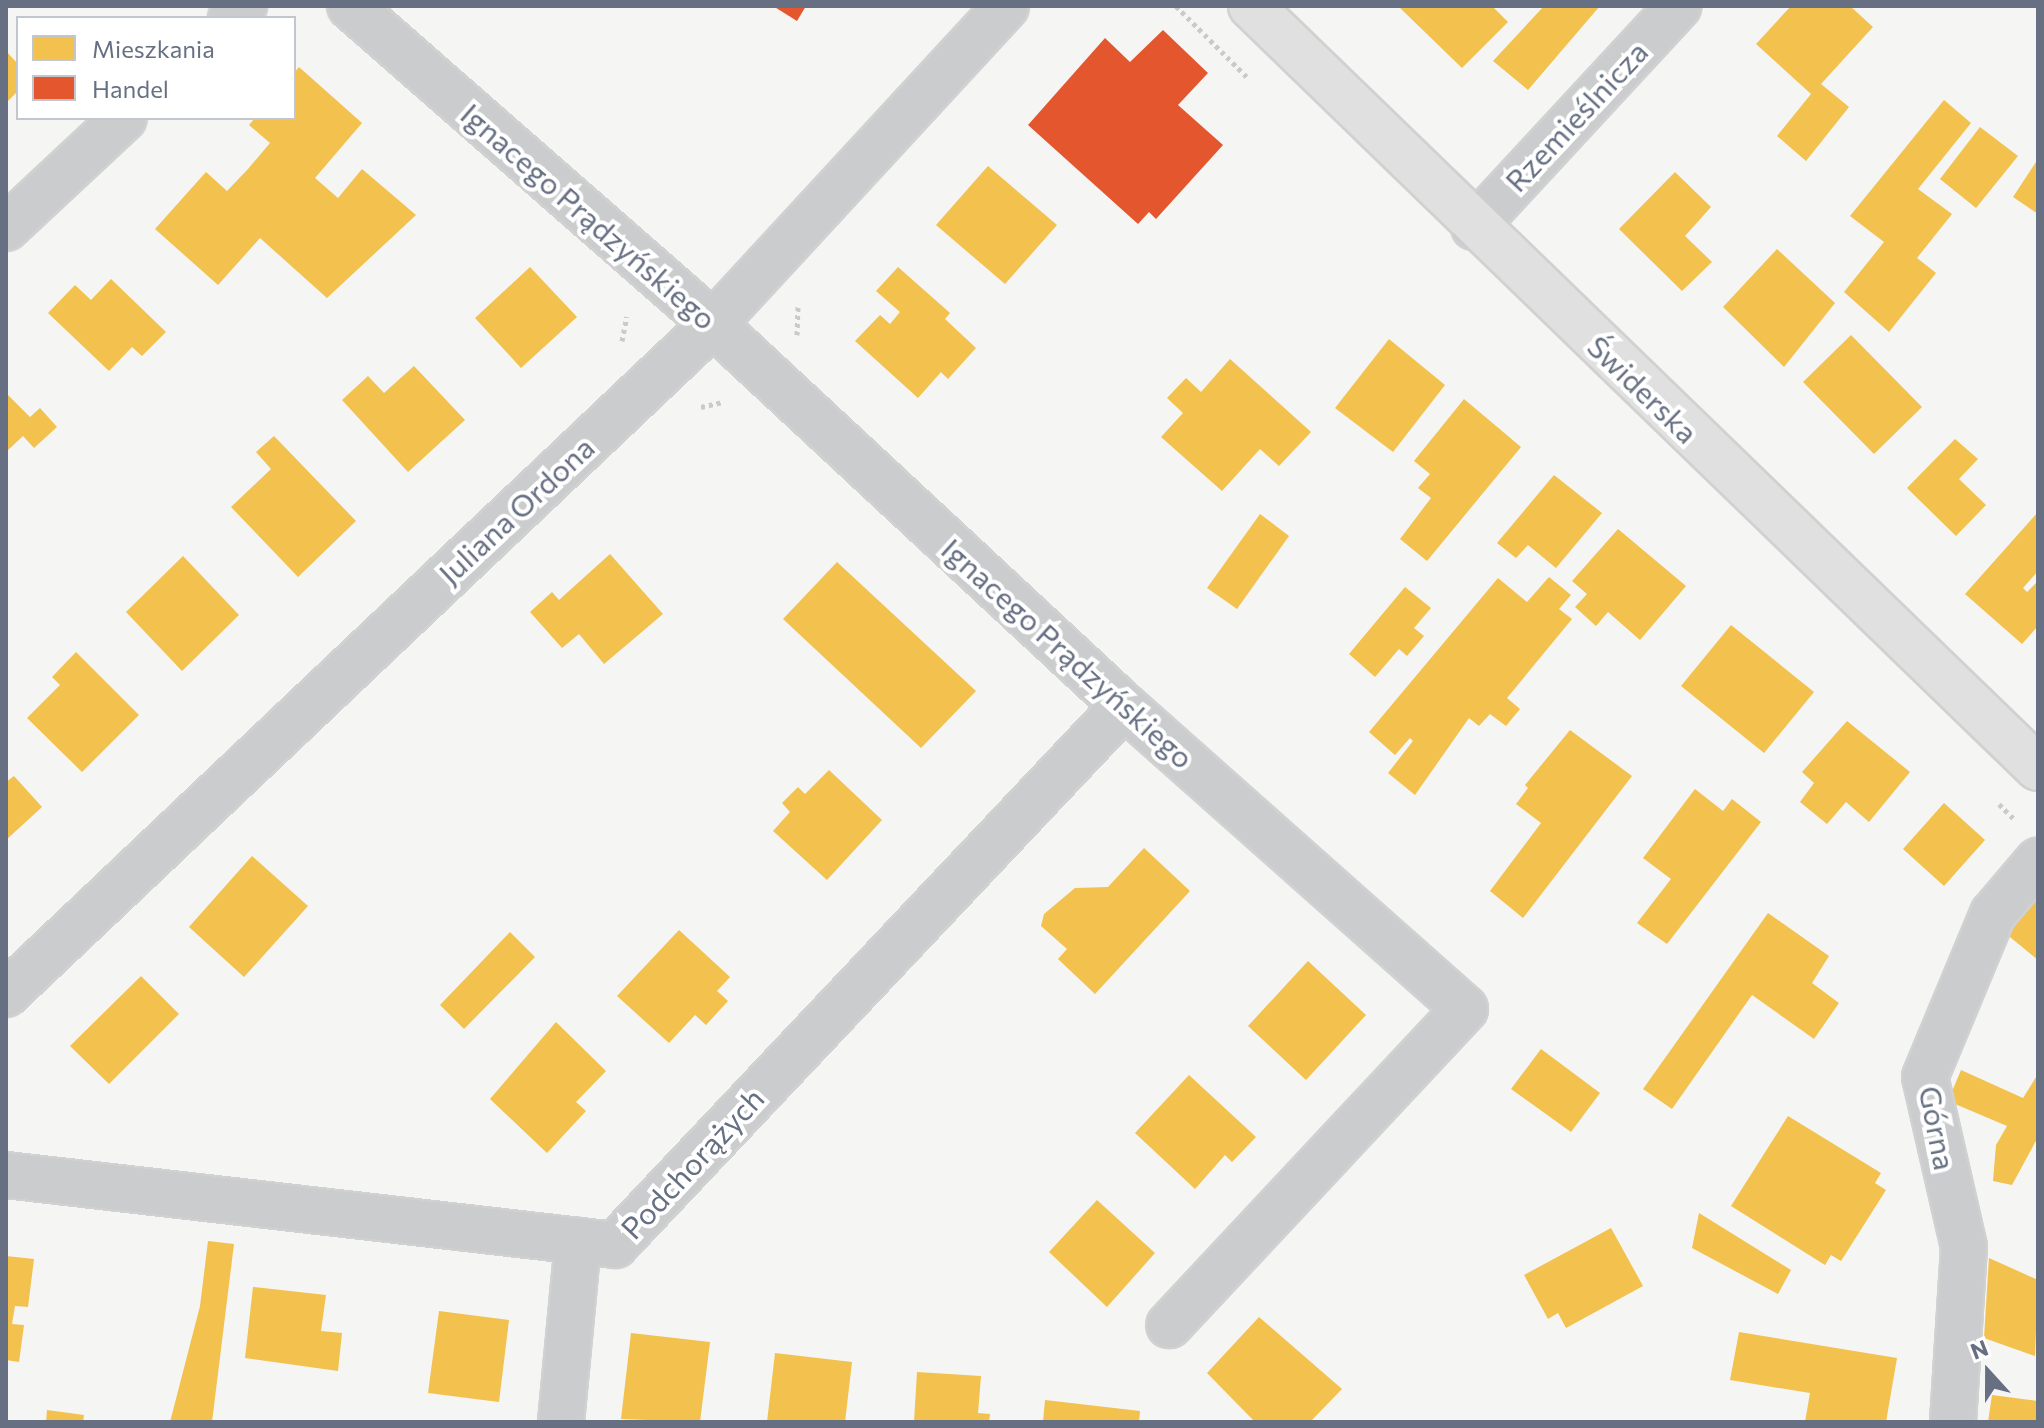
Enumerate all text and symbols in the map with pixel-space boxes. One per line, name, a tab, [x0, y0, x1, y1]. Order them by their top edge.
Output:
legend	[16, 16, 296, 120]
street label: Rzemieślnicza	[1497, 33, 1655, 199]
text: Mieszkania	[92, 34, 215, 63]
text: Handel	[92, 74, 169, 103]
street label: Ignacego Prądzyńskiego	[454, 95, 724, 337]
street label: Świderska	[1581, 328, 1705, 450]
street label: Juliana Ordona	[431, 429, 601, 591]
street label: Ignacego Prądzyńskiego	[935, 530, 1201, 776]
street label: Podchorążych	[613, 1080, 771, 1246]
street label: Górna	[1912, 1083, 1964, 1173]
north arrow	[1948, 1332, 2028, 1412]
text: N	[1967, 1334, 1992, 1365]

